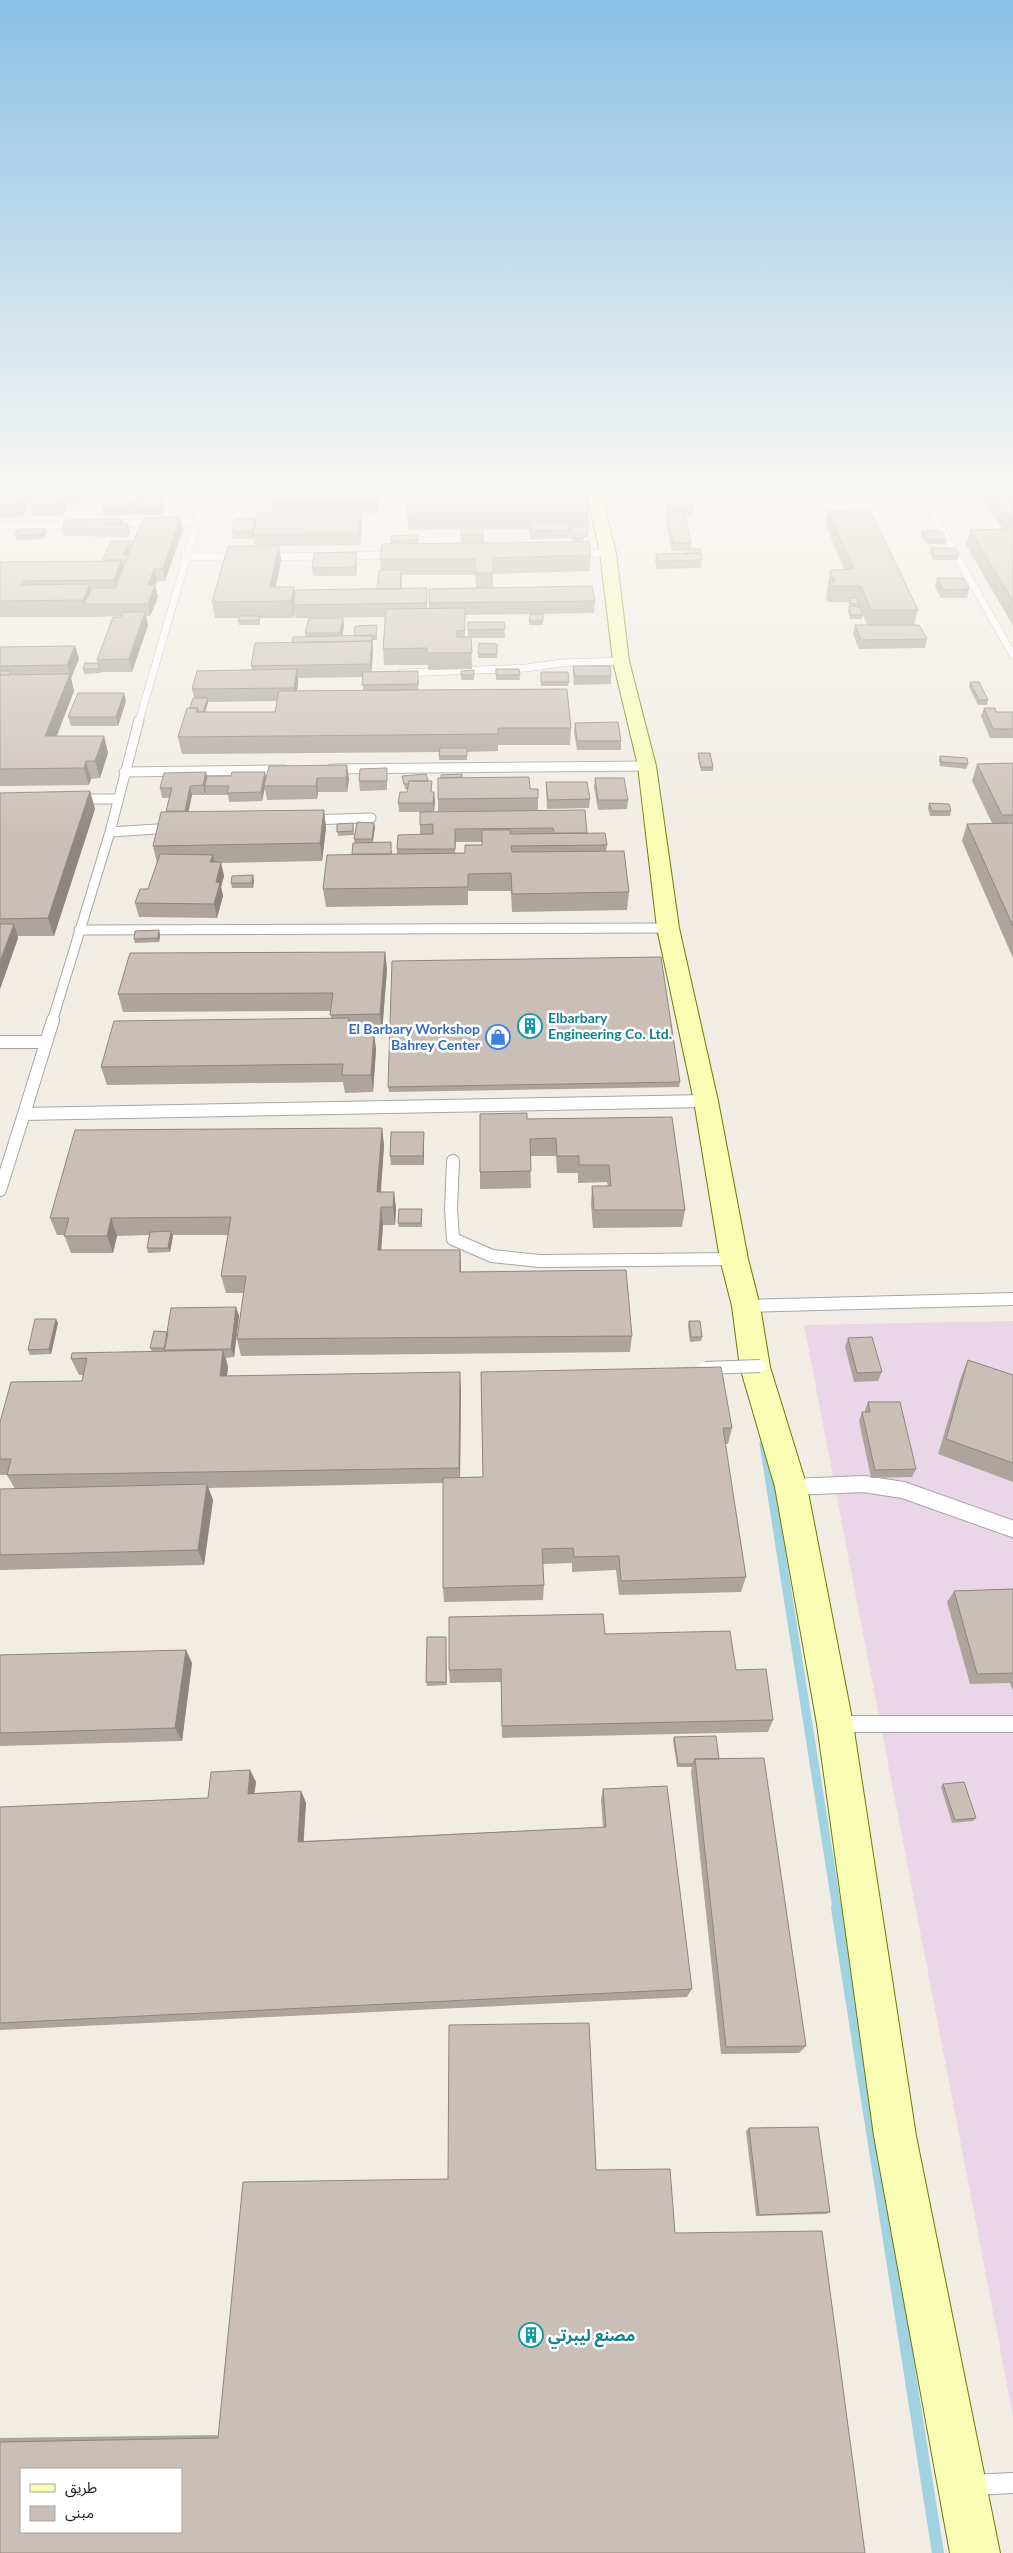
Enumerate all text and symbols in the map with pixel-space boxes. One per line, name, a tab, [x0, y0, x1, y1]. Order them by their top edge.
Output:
place label: Elbarbary Engineering Co. Ltd.	[548, 1009, 672, 1042]
building icon: Elbarbary Engineering Co. Ltd.	[517, 1013, 543, 1039]
place label: El Barbary Workshop Bahrey Center	[348, 1020, 481, 1053]
shop icon: El Barbary Workshop Bahrey Center	[485, 1024, 511, 1050]
building icon: مصنع ليبرتي	[518, 2322, 544, 2348]
place label: مصنع ليبرتي	[548, 2325, 635, 2349]
legend	[20, 2468, 182, 2533]
text: طريق	[65, 2478, 97, 2498]
text: مبنى	[65, 2503, 94, 2522]

